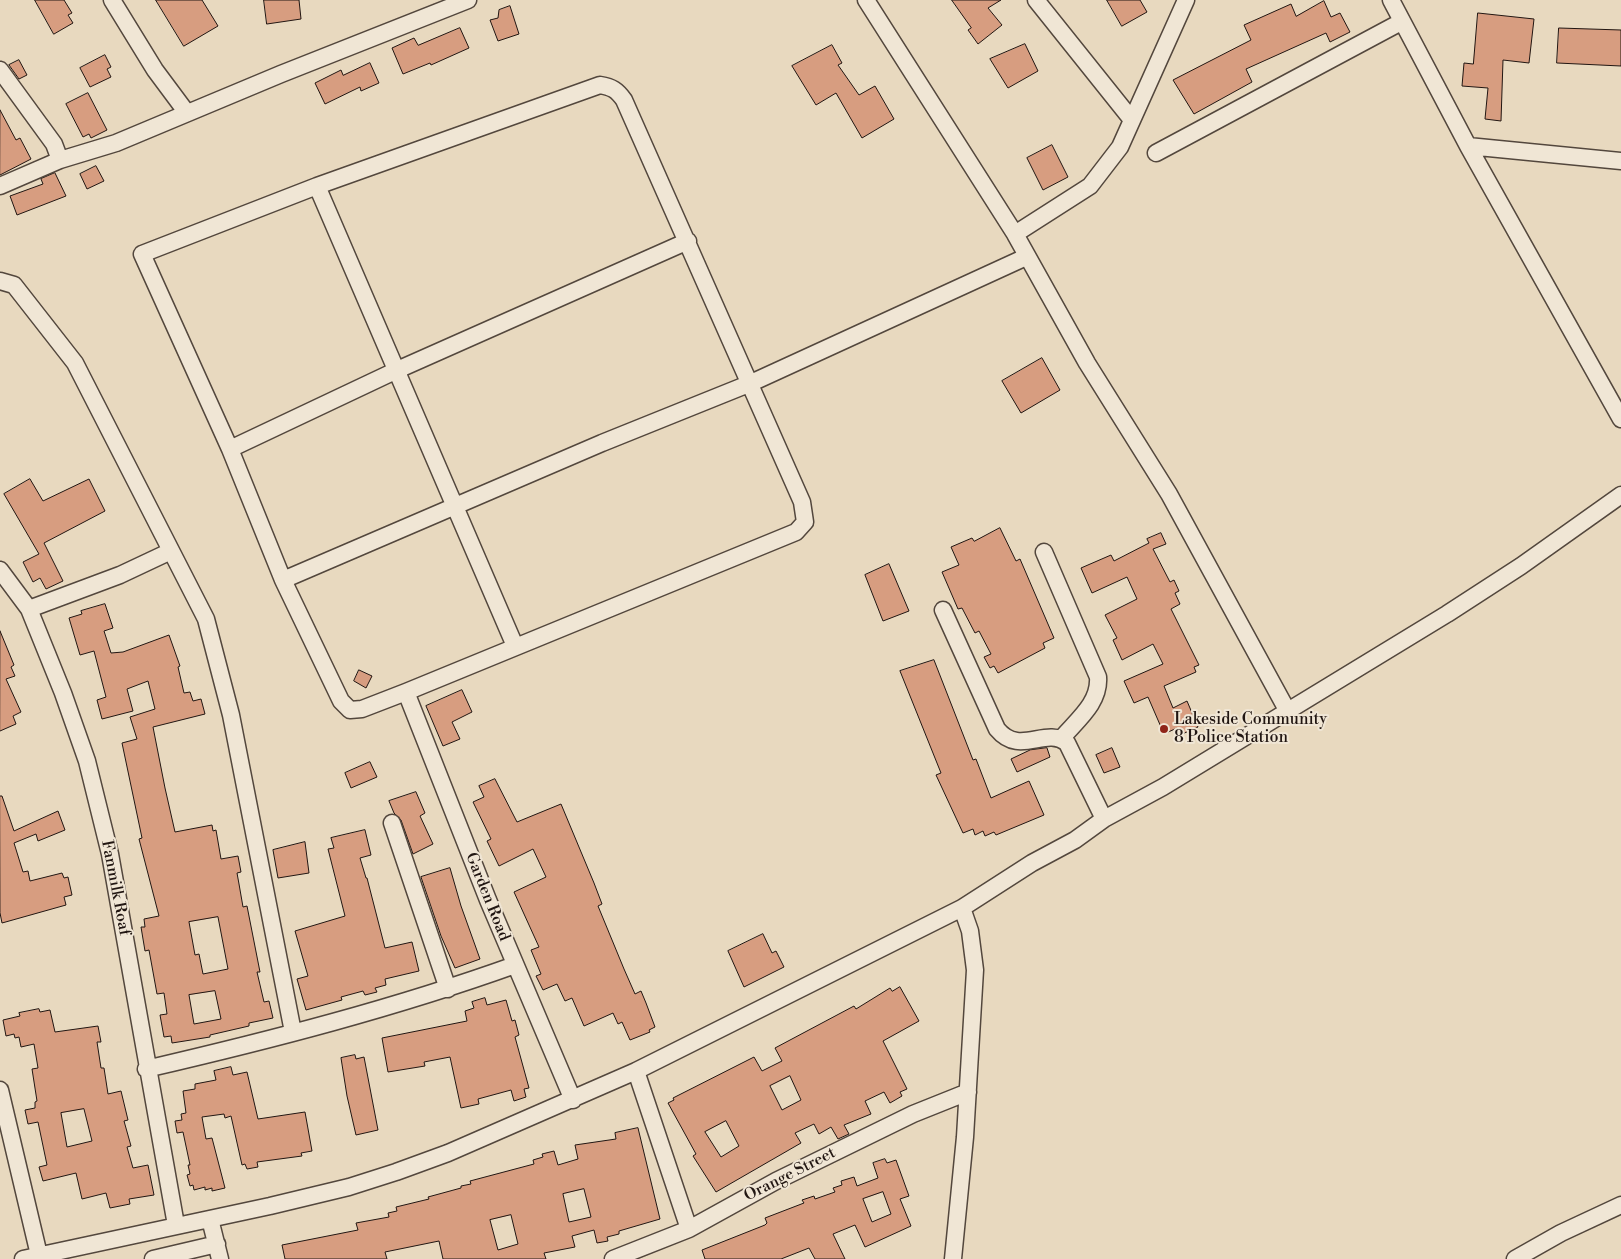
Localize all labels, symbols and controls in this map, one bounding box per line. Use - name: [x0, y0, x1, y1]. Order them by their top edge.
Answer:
- place label: Lakeside Community 8 Police Station: [1174, 710, 1327, 748]
- marker: Lakeside Community 8 Police Station: [1158, 723, 1170, 735]
- street label: Fanmilk Roaf: [96, 839, 134, 937]
- street label: Garden Road: [461, 850, 513, 944]
- street label: Orange Street: [741, 1144, 839, 1206]

